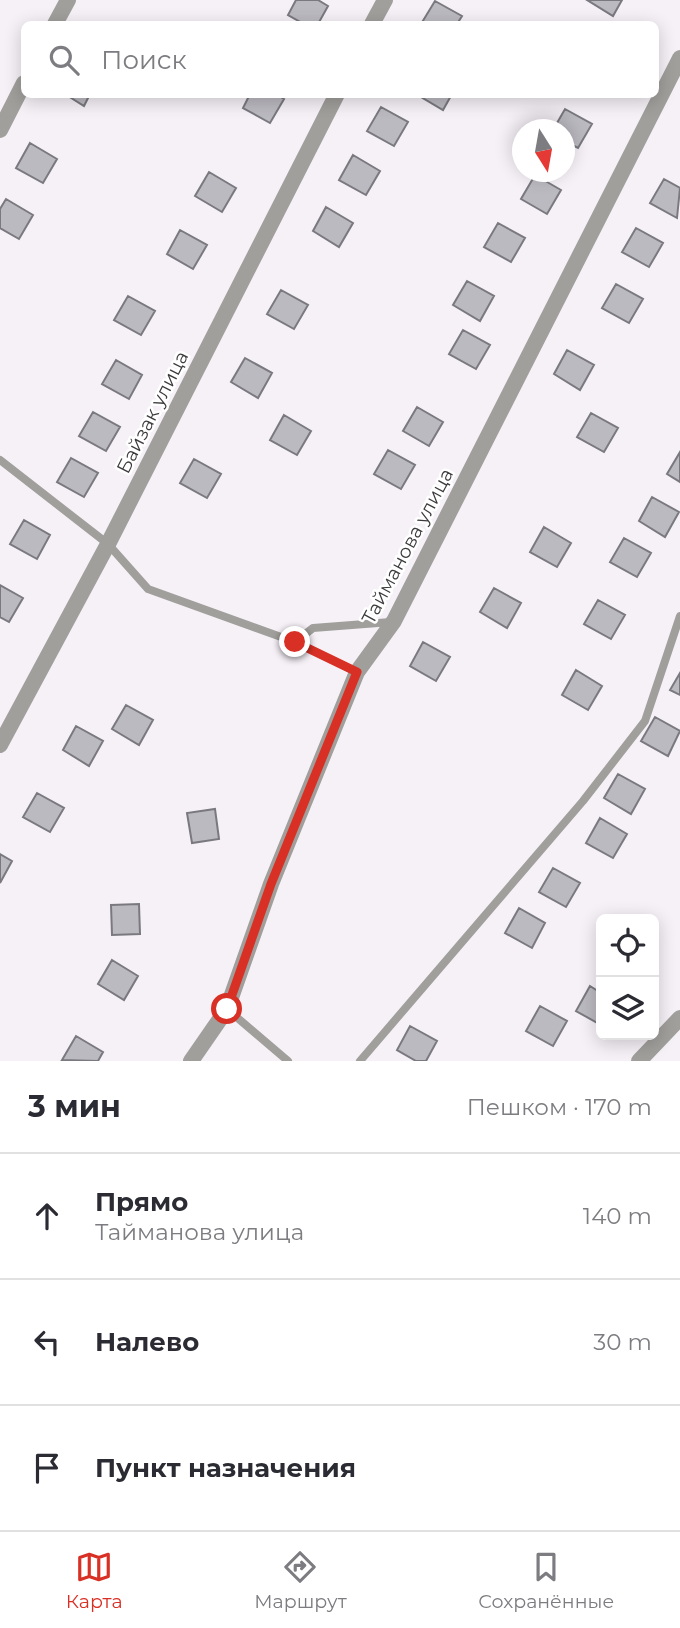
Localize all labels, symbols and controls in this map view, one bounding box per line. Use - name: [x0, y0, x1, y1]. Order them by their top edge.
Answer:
- search box: [21, 21, 659, 98]
- icon: search: [45, 41, 83, 79]
- text: Поиск: [101, 44, 187, 76]
- north arrow: [512, 119, 575, 182]
- street label: Байзак улица: [112, 347, 193, 477]
- street label: Тайманова улица: [357, 465, 458, 628]
- route end: [279, 626, 310, 657]
- map controls: [596, 914, 659, 1040]
- button: locate: [596, 914, 659, 977]
- button: layers: [596, 977, 659, 1040]
- route start: [211, 993, 242, 1024]
- text: 3 мин: [28, 1088, 121, 1125]
- text: Пешком · 170 m: [467, 1093, 652, 1121]
- text: Прямо: [95, 1186, 188, 1218]
- icon: ahead: [28, 1197, 66, 1235]
- text: 140 m: [583, 1202, 652, 1230]
- text: Тайманова улица: [95, 1218, 304, 1246]
- icon: left: [28, 1323, 66, 1361]
- text: Налево: [95, 1326, 199, 1358]
- text: 30 m: [593, 1328, 652, 1356]
- icon: arrive: [28, 1449, 66, 1487]
- text: Пункт назначения: [95, 1452, 356, 1484]
- tab: Карта: [66, 1548, 123, 1613]
- tab: Маршрут: [254, 1548, 347, 1613]
- tab: Сохранённые: [478, 1548, 614, 1613]

